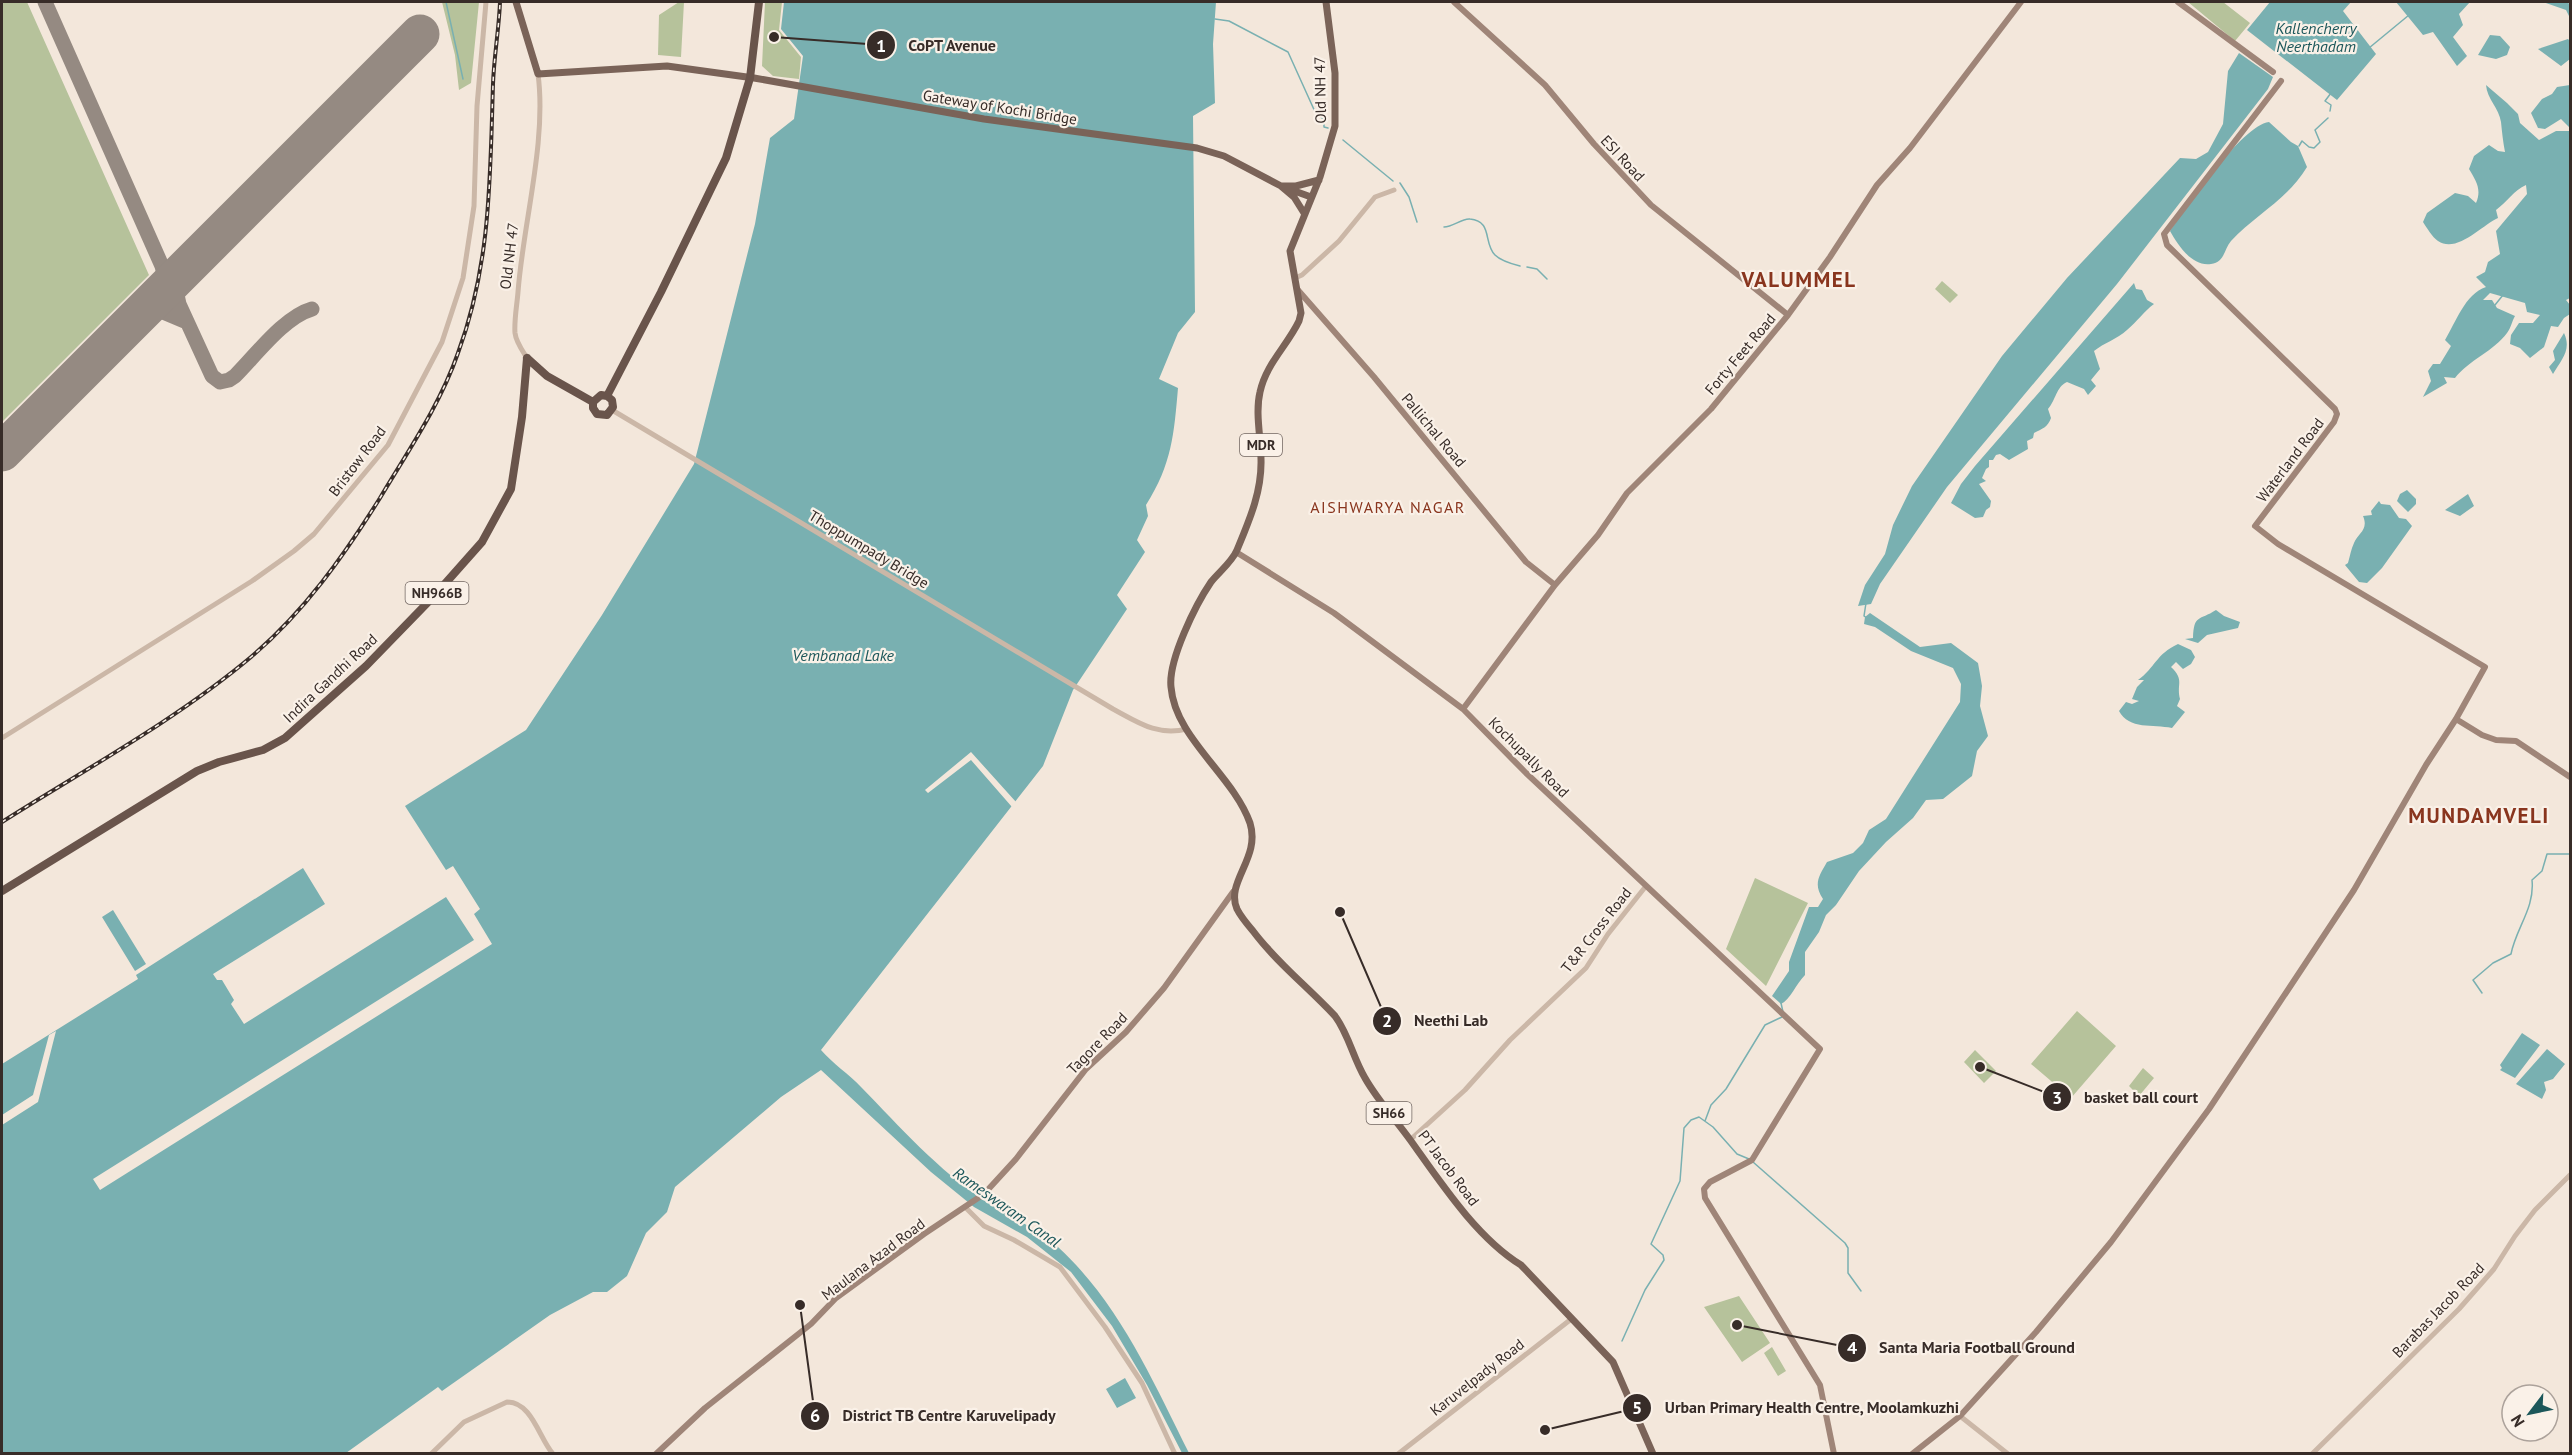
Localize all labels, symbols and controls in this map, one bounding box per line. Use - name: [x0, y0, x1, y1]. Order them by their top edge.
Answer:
- water label: Kallencherry Neerthadam: [2275, 18, 2358, 56]
- callout: CoPT Avenue: [866, 28, 1009, 62]
- text: 1: [876, 34, 886, 57]
- text: CoPT Avenue: [908, 35, 996, 55]
- street label: Old NH 47: [1310, 56, 1330, 124]
- street label: Gateway of Kochi Bridge: [922, 85, 1078, 129]
- street label: ESI Road: [1597, 131, 1649, 185]
- street label: Old NH 47: [495, 221, 523, 291]
- district label: VALUMMEL: [1740, 266, 1857, 293]
- street label: Forty Feet Road: [1700, 309, 1780, 399]
- street label: Pallichal Road: [1398, 389, 1470, 471]
- street label: Waterland Road: [2252, 414, 2328, 506]
- street label: Bristow Road: [324, 422, 390, 500]
- road number: MDR: [1240, 434, 1282, 456]
- district label: AISHWARYA NAGAR: [1310, 497, 1466, 517]
- street label: Thoppumpady Bridge: [805, 506, 933, 592]
- road number: NH966B: [406, 582, 468, 604]
- street label: Indira Gandhi Road: [279, 629, 381, 727]
- water label: Vembanad Lake: [792, 645, 894, 665]
- street label: Kochupally Road: [1485, 713, 1573, 801]
- district label: MUNDAMVELI: [2408, 802, 2550, 829]
- street label: T&R Cross Road: [1557, 883, 1635, 977]
- callout: Neethi Lab: [1372, 1004, 1500, 1038]
- street label: Tagore Road: [1063, 1008, 1131, 1078]
- text: 2: [1382, 1009, 1392, 1032]
- text: Neethi Lab: [1414, 1010, 1488, 1030]
- callout: basket ball court: [2042, 1080, 2210, 1114]
- text: 3: [2052, 1086, 2062, 1109]
- text: basket ball court: [2084, 1087, 2199, 1107]
- road number: SH66: [1366, 1102, 1412, 1124]
- street label: PT Jacob Road: [1414, 1126, 1484, 1210]
- water label: Rameswaram Canal: [949, 1162, 1065, 1252]
- street label: Maulana Azad Road: [817, 1214, 929, 1304]
- street label: Barabas Jacob Road: [2388, 1259, 2488, 1361]
- callout: Santa Maria Football Ground: [1837, 1331, 2088, 1365]
- street label: Karuvelpady Road: [1426, 1334, 1528, 1420]
- text: 4: [1847, 1336, 1857, 1359]
- text: Santa Maria Football Ground: [1879, 1337, 2075, 1357]
- north arrow: [2500, 1383, 2560, 1443]
- callout: Urban Primary Health Centre, Moolamkuzhi: [1622, 1391, 1972, 1425]
- text: 5: [1632, 1396, 1642, 1419]
- text: Urban Primary Health Centre, Moolamkuzhi: [1665, 1397, 1959, 1417]
- callout: District TB Centre Karuvelipady: [800, 1399, 1068, 1433]
- text: 6: [810, 1404, 820, 1427]
- text: District TB Centre Karuvelipady: [842, 1405, 1056, 1425]
- text: N: [2506, 1411, 2529, 1431]

